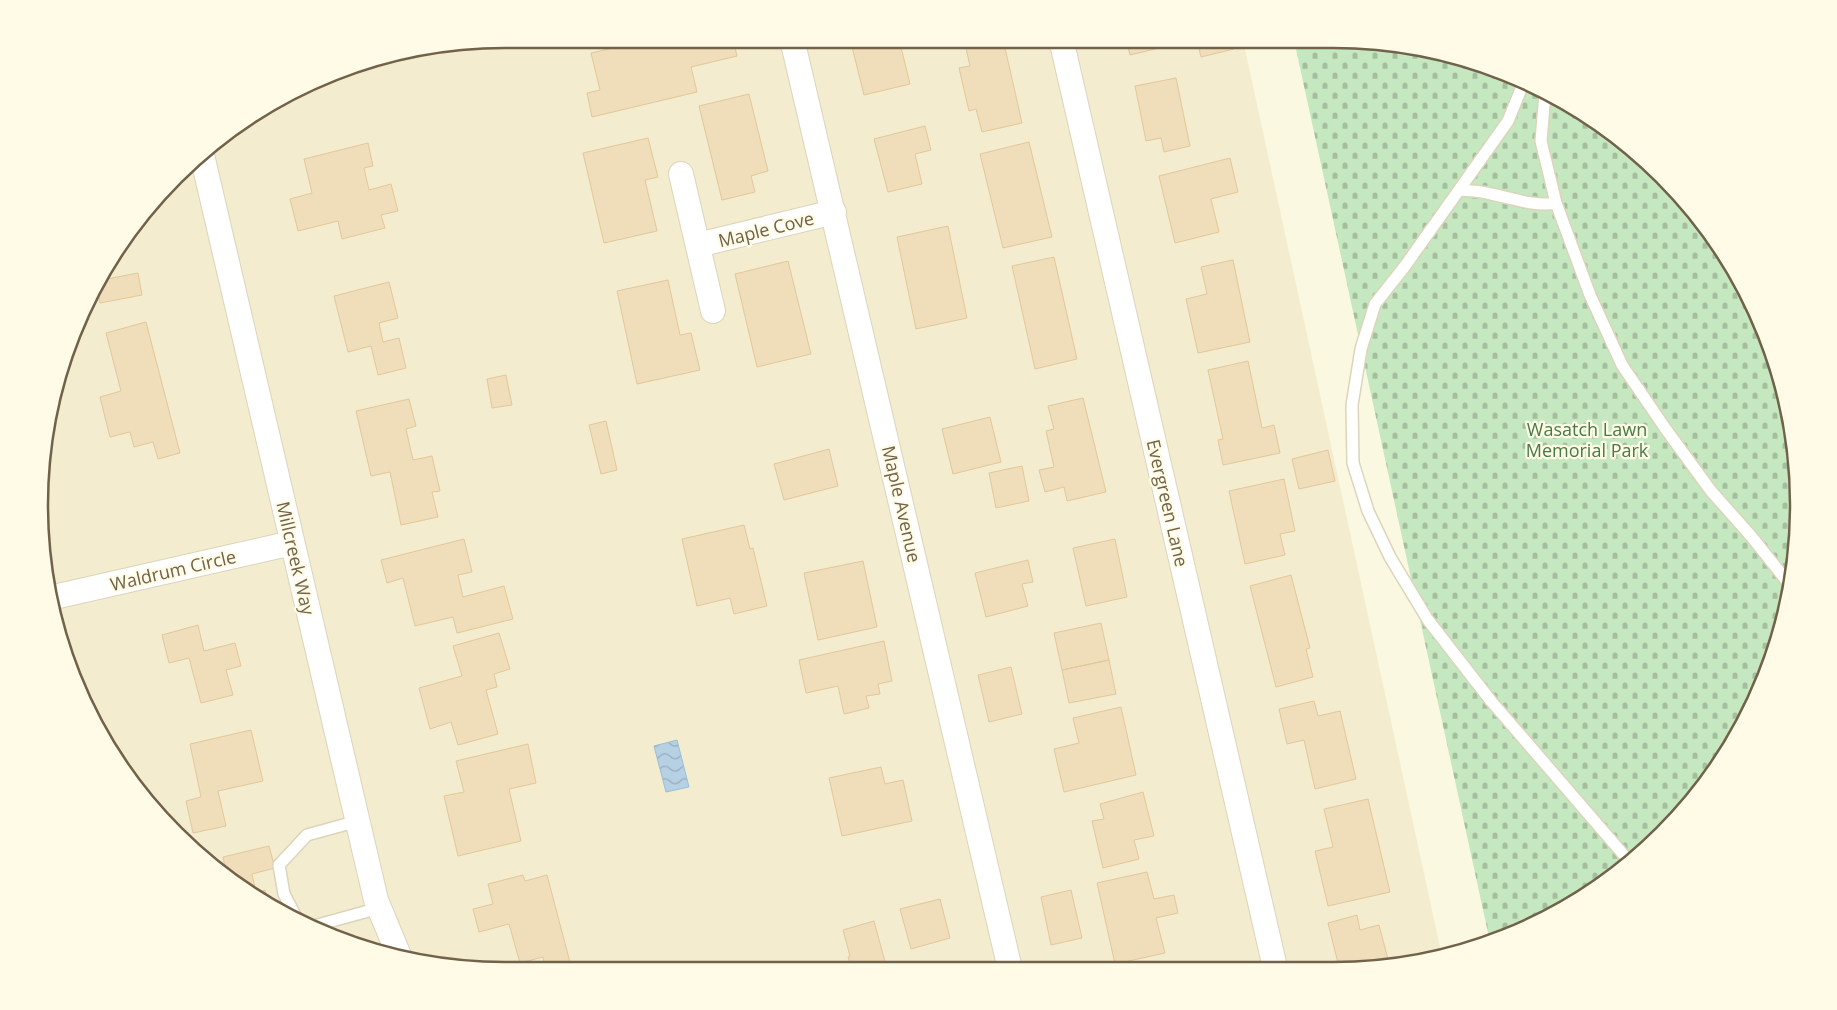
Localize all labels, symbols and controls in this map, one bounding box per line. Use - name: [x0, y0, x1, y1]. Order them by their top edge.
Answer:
- street label: Maple Cove: [716, 206, 816, 252]
- park label: Wasatch Lawn Memorial Park: [1526, 417, 1649, 462]
- street label: Evergreen Lane: [1142, 437, 1194, 569]
- street label: Maple Avenue: [877, 443, 927, 565]
- street label: Millcreek Way: [271, 499, 321, 618]
- street label: Waldrum Circle: [108, 544, 238, 596]

